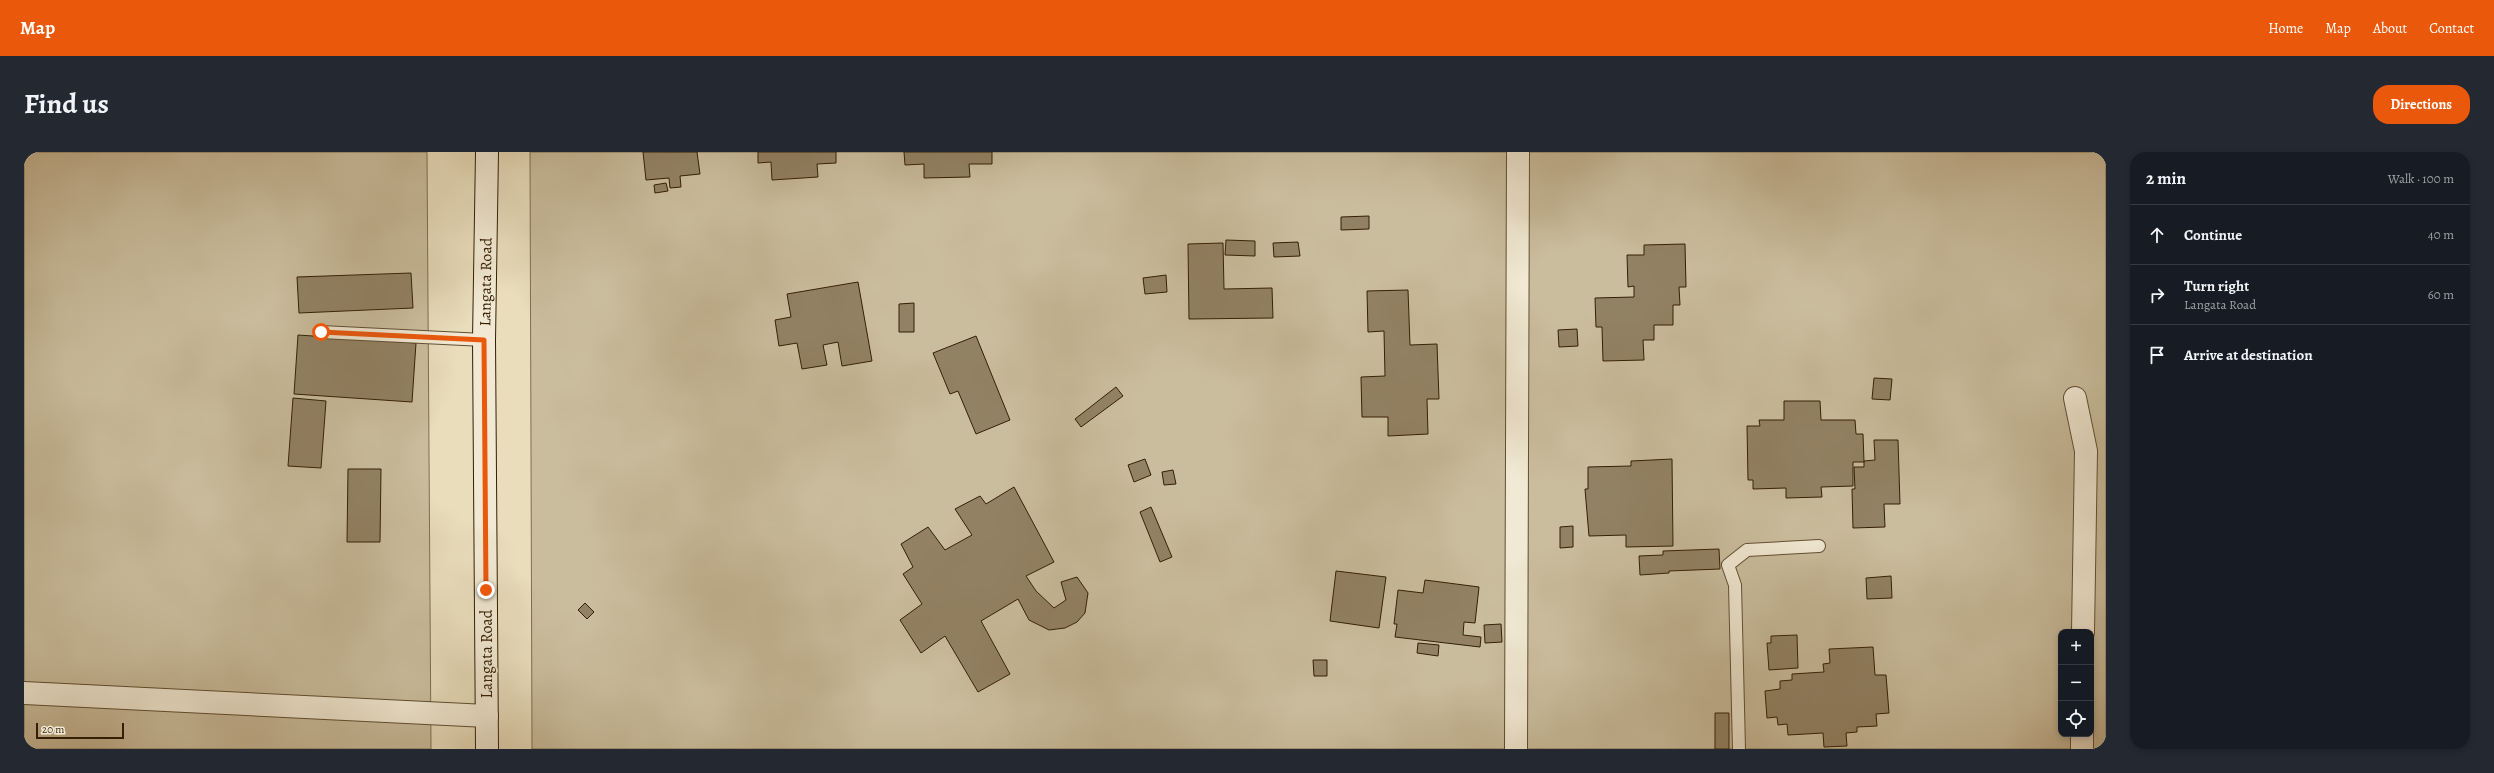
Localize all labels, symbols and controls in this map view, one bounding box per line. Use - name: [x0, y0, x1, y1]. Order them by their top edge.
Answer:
- text: Map: [20, 15, 55, 41]
- text: Home: [2268, 19, 2303, 38]
- text: Map: [2325, 19, 2351, 38]
- text: About: [2373, 19, 2407, 38]
- text: Contact: [2429, 19, 2474, 38]
- text: Find us: [24, 85, 109, 123]
- button: Directions: [2373, 85, 2470, 124]
- text: 2 min: [2146, 167, 2186, 190]
- text: Walk · 100 m: [2388, 170, 2454, 187]
- icon: ahead: [2146, 224, 2168, 246]
- text: Continue: [2184, 225, 2242, 245]
- text: 40 m: [2428, 226, 2454, 243]
- street label: Langata Road: [474, 237, 498, 327]
- text: Turn right: [2184, 276, 2249, 296]
- icon: right: [2146, 284, 2168, 306]
- text: 60 m: [2428, 286, 2454, 303]
- text: Langata Road: [2184, 296, 2256, 313]
- route start: [312, 323, 330, 341]
- icon: arrive: [2146, 344, 2168, 366]
- text: Arrive at destination: [2184, 345, 2313, 365]
- route end: [477, 581, 495, 599]
- street label: Langata Road: [476, 609, 498, 698]
- map controls: [2058, 629, 2094, 737]
- button: +: [2058, 629, 2094, 665]
- button: −: [2058, 665, 2094, 701]
- button: locate: [2058, 701, 2094, 737]
- scale bar: [36, 721, 124, 740]
- text: 20 m: [42, 722, 64, 737]

